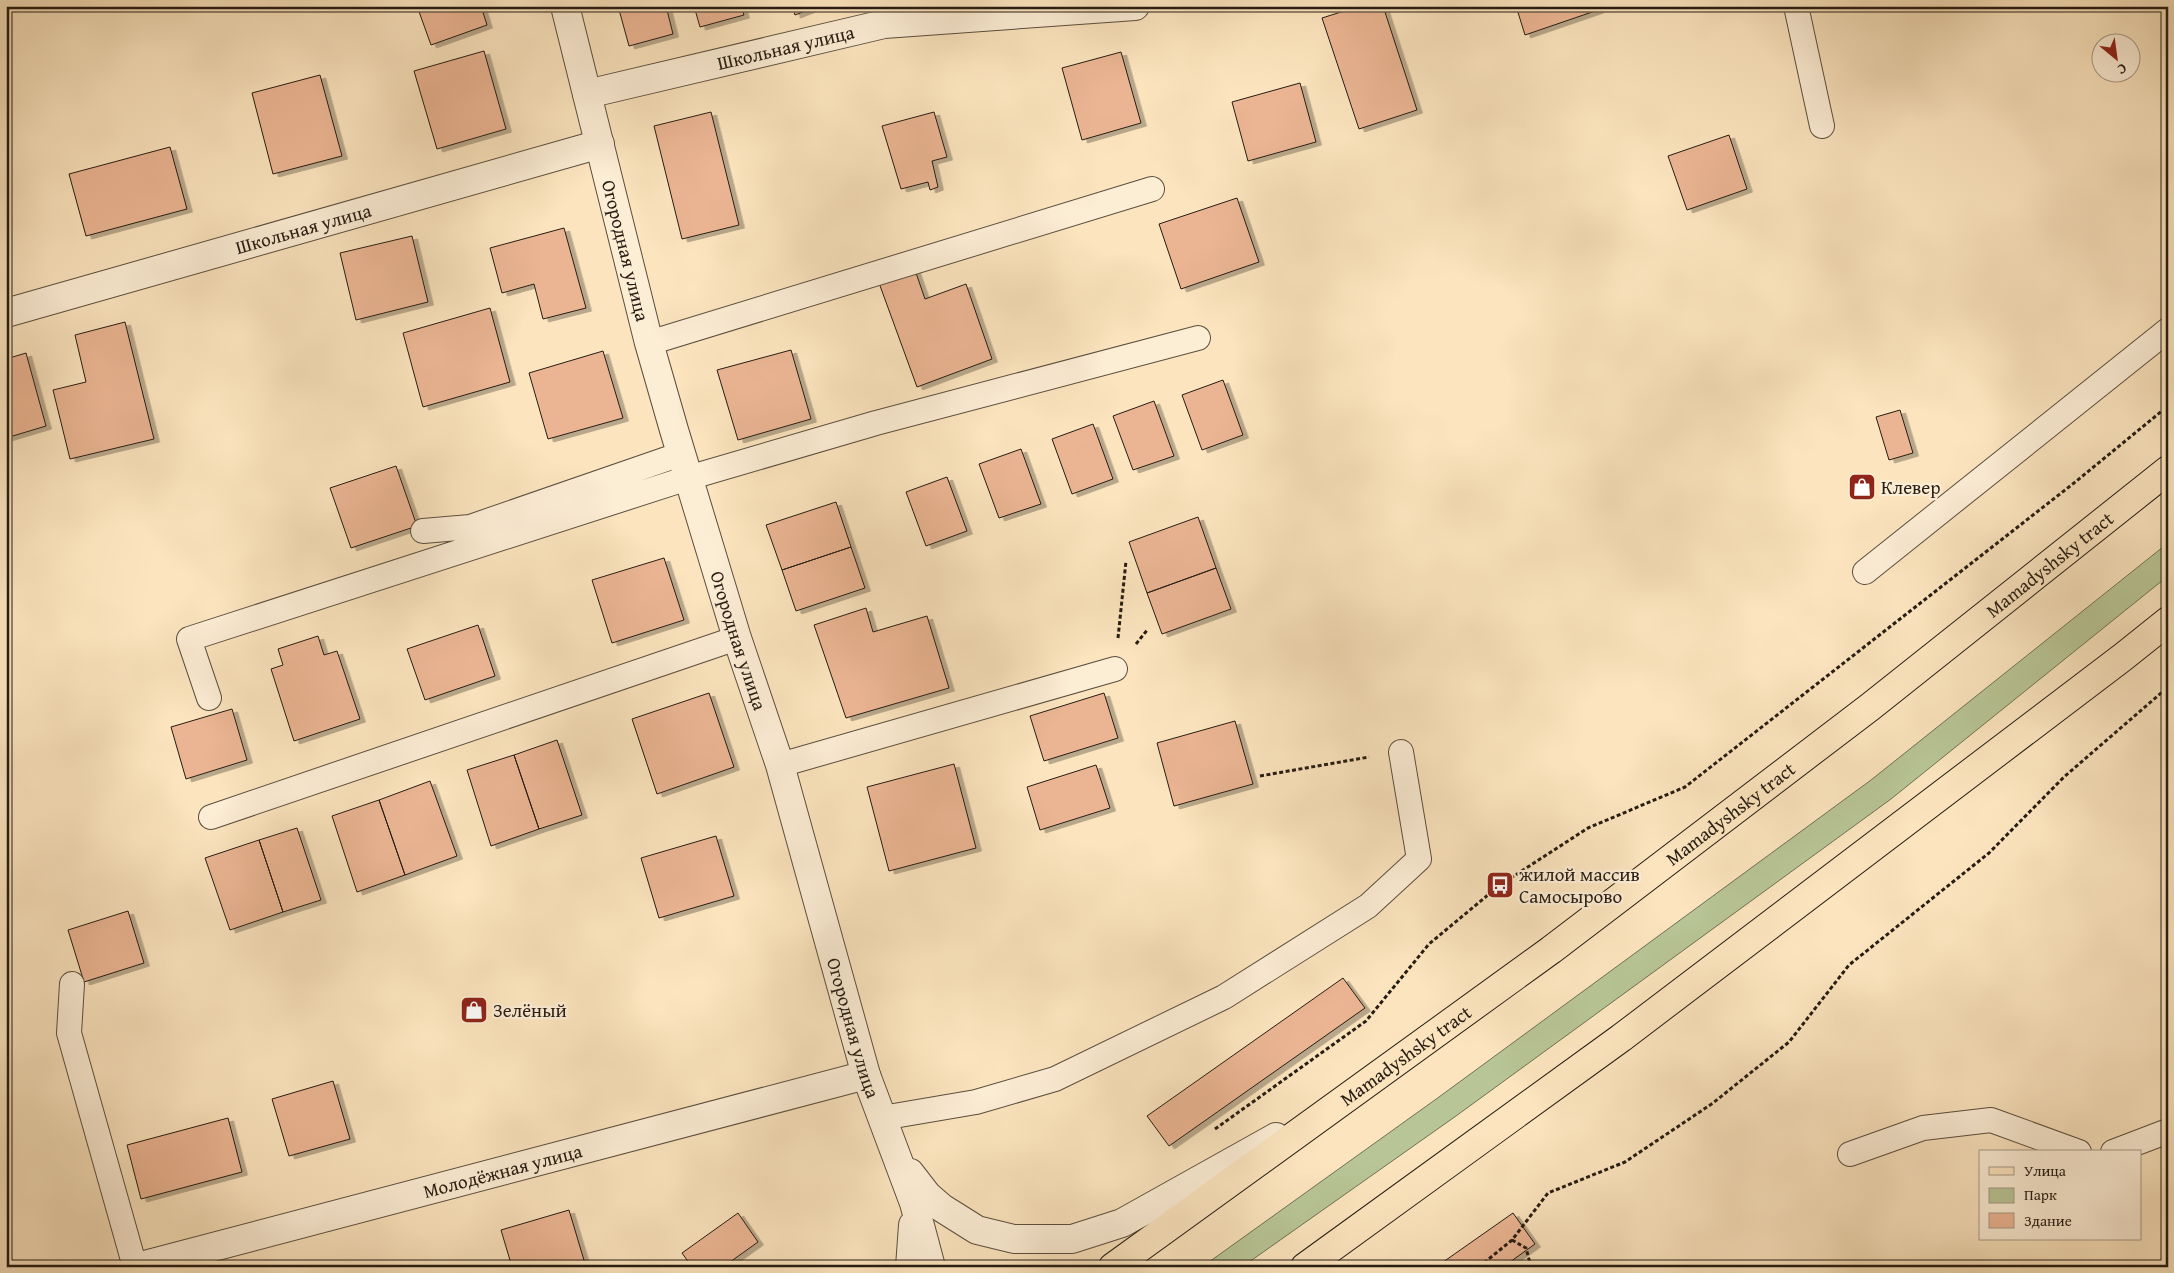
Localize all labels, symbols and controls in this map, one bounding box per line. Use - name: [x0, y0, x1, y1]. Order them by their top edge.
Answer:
- street label: Школьная улица: [714, 17, 857, 77]
- north arrow: [2092, 32, 2142, 82]
- text: С: [2114, 59, 2131, 80]
- street label: Огородная улица: [595, 177, 657, 324]
- street label: Школьная улица: [232, 196, 374, 261]
- shop icon: Клевер: [1847, 472, 1877, 502]
- place label: Клевер: [1881, 473, 1940, 501]
- street label: Mamadyshsky tract: [1980, 504, 2120, 624]
- street label: Огородная улица: [703, 567, 774, 714]
- street label: Mamadyshsky tract: [1660, 755, 1801, 872]
- place label: жилой массив Самосырово: [1519, 860, 1640, 910]
- bus stop icon: жилой массив Самосырово: [1485, 870, 1515, 900]
- street label: Огородная улица: [820, 954, 887, 1102]
- shop icon: Зелёный: [459, 995, 489, 1025]
- place label: Зелёный: [493, 996, 567, 1024]
- street label: Mamadyshsky tract: [1334, 998, 1477, 1113]
- street label: Молодёжная улица: [420, 1136, 585, 1205]
- legend: [1979, 1150, 2142, 1240]
- text: Улица: [2024, 1160, 2067, 1181]
- text: Парк: [2024, 1184, 2057, 1205]
- text: Здание: [2024, 1210, 2072, 1231]

